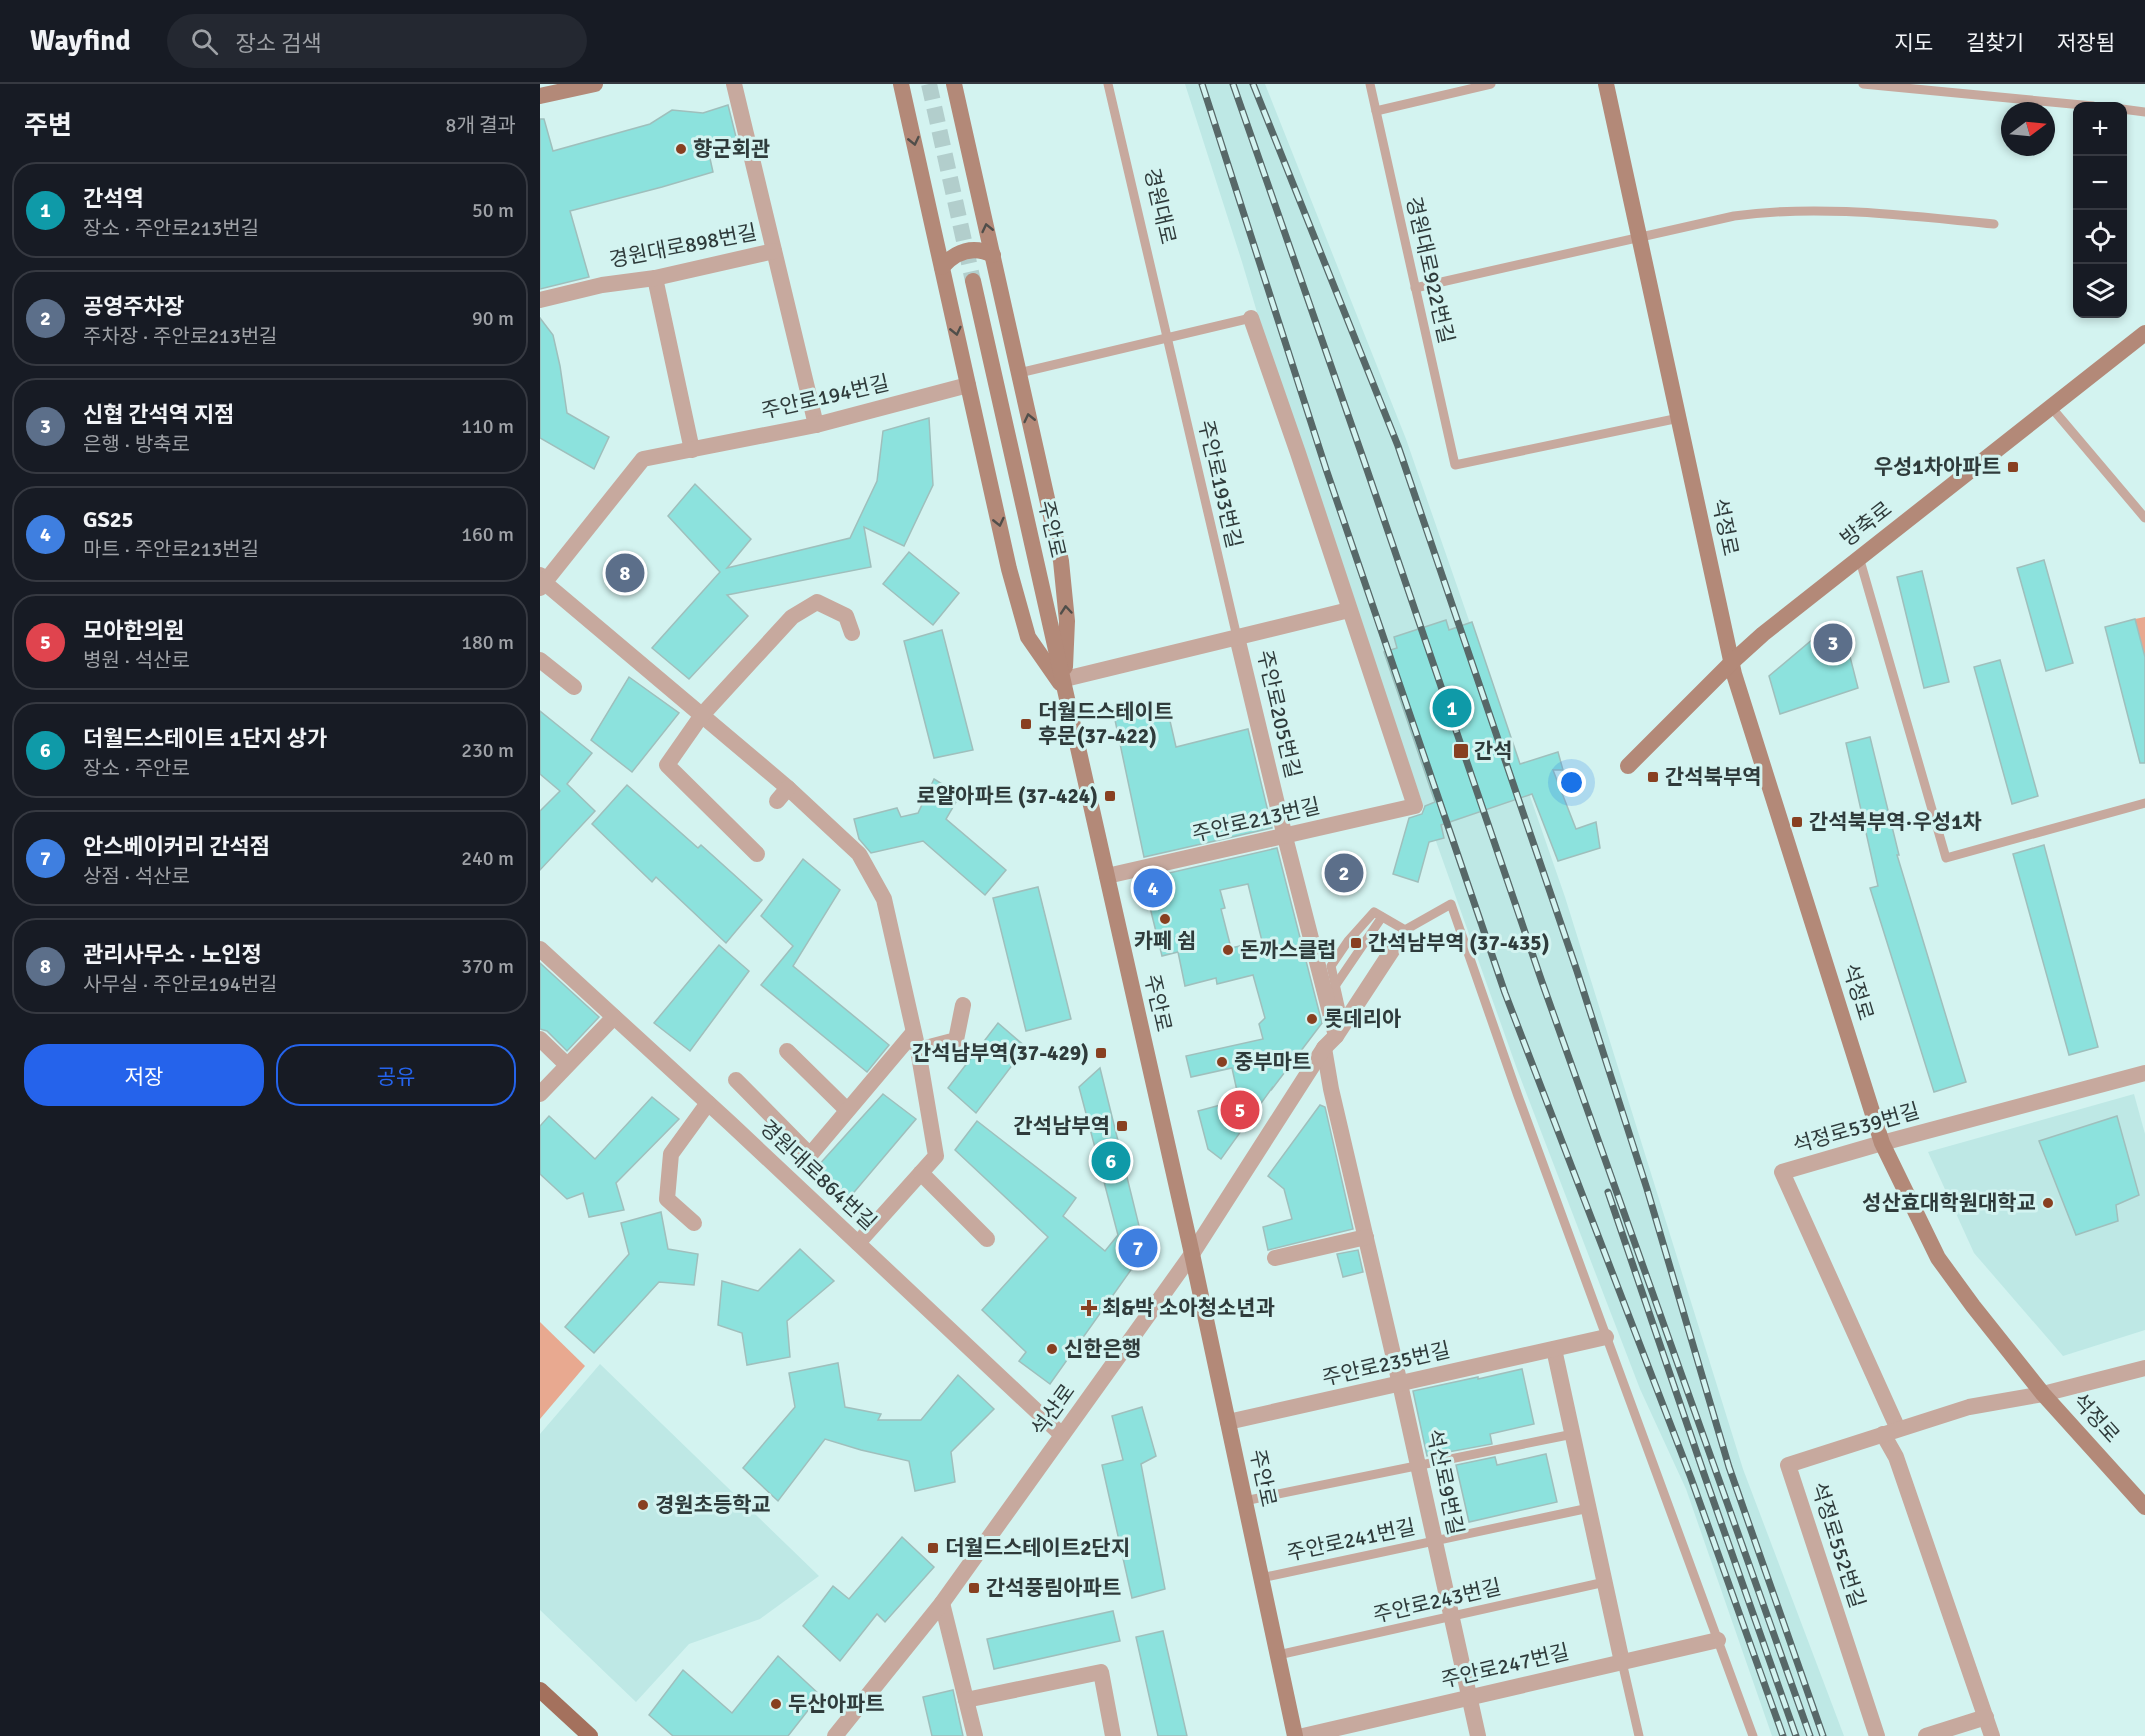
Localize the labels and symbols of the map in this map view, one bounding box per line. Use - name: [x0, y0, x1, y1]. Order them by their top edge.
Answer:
- north arrow: [2001, 102, 2055, 156]
- place label: 향군회관: [693, 136, 770, 162]
- one-way arrow: [907, 136, 920, 146]
- marker: 향군회관: [674, 142, 688, 156]
- street label: 경원대로: [1139, 165, 1181, 247]
- street label: 경원대로922번길: [1400, 194, 1460, 346]
- street label: 경원대로898번길: [607, 219, 759, 273]
- one-way arrow: [981, 223, 994, 233]
- one-way arrow: [949, 326, 962, 336]
- street label: 주안로194번길: [758, 370, 892, 424]
- one-way arrow: [1024, 414, 1037, 424]
- street label: 주안로193번길: [1193, 417, 1247, 551]
- place label: 우성1차아파트: [1874, 454, 2001, 480]
- marker: 우성1차아파트: [2006, 460, 2020, 474]
- street label: 석정로: [1706, 496, 1744, 558]
- street label: 방축로: [1835, 496, 1897, 552]
- street label: 주안로: [1033, 498, 1071, 560]
- one-way arrow: [991, 517, 1004, 527]
- pin: 8: [606, 550, 644, 596]
- one-way arrow: [1060, 605, 1073, 614]
- pin: 3: [1814, 620, 1852, 666]
- street label: 주안로205번길: [1252, 647, 1306, 781]
- pin: 1: [1432, 686, 1472, 730]
- place label: 더월드스테이트 후문(37-422): [1038, 699, 1173, 749]
- marker: 더월드스테이트 후문(37-422): [1019, 717, 1033, 731]
- place label: 간석: [1474, 738, 1513, 764]
- marker: 간석: [1452, 742, 1470, 760]
- place label: 간석북부역: [1665, 764, 1762, 790]
- your location: [1557, 768, 1586, 797]
- marker: 간석북부역: [1646, 770, 1660, 784]
- place label: 로얄아파트 (37-424): [916, 783, 1098, 809]
- marker: 로얄아파트 (37-424): [1103, 789, 1117, 803]
- street label: 주안로213번길: [1189, 793, 1323, 847]
- place label: 간석북부역·우성1차: [1809, 809, 1982, 835]
- marker: 간석북부역·우성1차: [1790, 815, 1804, 829]
- pin: 2: [1324, 850, 1364, 896]
- pin: 4: [1134, 866, 1172, 910]
- marker: 카페 쉼: [1158, 912, 1172, 926]
- place label: 카페 쉼: [1134, 928, 1196, 954]
- place label: 간석남부역 (37-435): [1368, 930, 1550, 956]
- marker: 간석남부역 (37-435): [1349, 936, 1363, 950]
- place label: 돈까스클럽: [1240, 937, 1337, 963]
- marker: 돈까스클럽: [1221, 943, 1235, 957]
- street label: 석정로: [1837, 960, 1879, 1024]
- street label: 주안로: [1139, 972, 1177, 1034]
- place label: 롯데리아: [1324, 1006, 1401, 1032]
- marker: 롯데리아: [1305, 1012, 1319, 1026]
- place label: 간석남부역(37-429): [912, 1040, 1089, 1066]
- marker: 간석남부역(37-429): [1094, 1046, 1108, 1060]
- place label: 중부마트: [1234, 1049, 1311, 1075]
- marker: 중부마트: [1215, 1055, 1229, 1069]
- pin: 5: [1220, 1088, 1260, 1132]
- street label: 석정로539번길: [1790, 1098, 1922, 1158]
- place label: 간석남부역: [1013, 1113, 1110, 1139]
- street label: 경원대로864번길: [754, 1114, 882, 1236]
- marker: 간석남부역: [1115, 1119, 1129, 1133]
- pin: 6: [1092, 1138, 1130, 1184]
- place label: 성산효대학원대학교: [1862, 1190, 2036, 1216]
- marker: 성산효대학원대학교: [2041, 1196, 2055, 1210]
- pin: 7: [1118, 1226, 1158, 1270]
- place label: 최&박 소아청소년과: [1102, 1295, 1275, 1321]
- marker: 최&박 소아청소년과: [1080, 1299, 1098, 1317]
- place label: 신한은행: [1064, 1336, 1141, 1362]
- street label: 주안로235번길: [1319, 1337, 1453, 1391]
- marker: 신한은행: [1045, 1342, 1059, 1356]
- street label: 석산로: [1025, 1379, 1081, 1441]
- street label: 석정로: [2067, 1388, 2125, 1448]
- street label: 석산로9번길: [1421, 1427, 1469, 1537]
- street label: 주안로: [1244, 1447, 1282, 1509]
- street label: 석정로552번길: [1805, 1479, 1871, 1611]
- place label: 경원초등학교: [655, 1492, 771, 1518]
- marker: 경원초등학교: [636, 1498, 650, 1512]
- street label: 주안로241번길: [1284, 1514, 1418, 1566]
- place label: 더월드스테이트2단지: [945, 1535, 1130, 1561]
- marker: 더월드스테이트2단지: [926, 1541, 940, 1555]
- street label: 주안로243번길: [1370, 1574, 1504, 1628]
- place label: 간석풍림아파트: [986, 1575, 1121, 1601]
- marker: 간석풍림아파트: [967, 1581, 981, 1595]
- street label: 주안로247번길: [1438, 1639, 1572, 1693]
- place label: 두산아파트: [788, 1691, 885, 1717]
- marker: 두산아파트: [769, 1697, 783, 1711]

